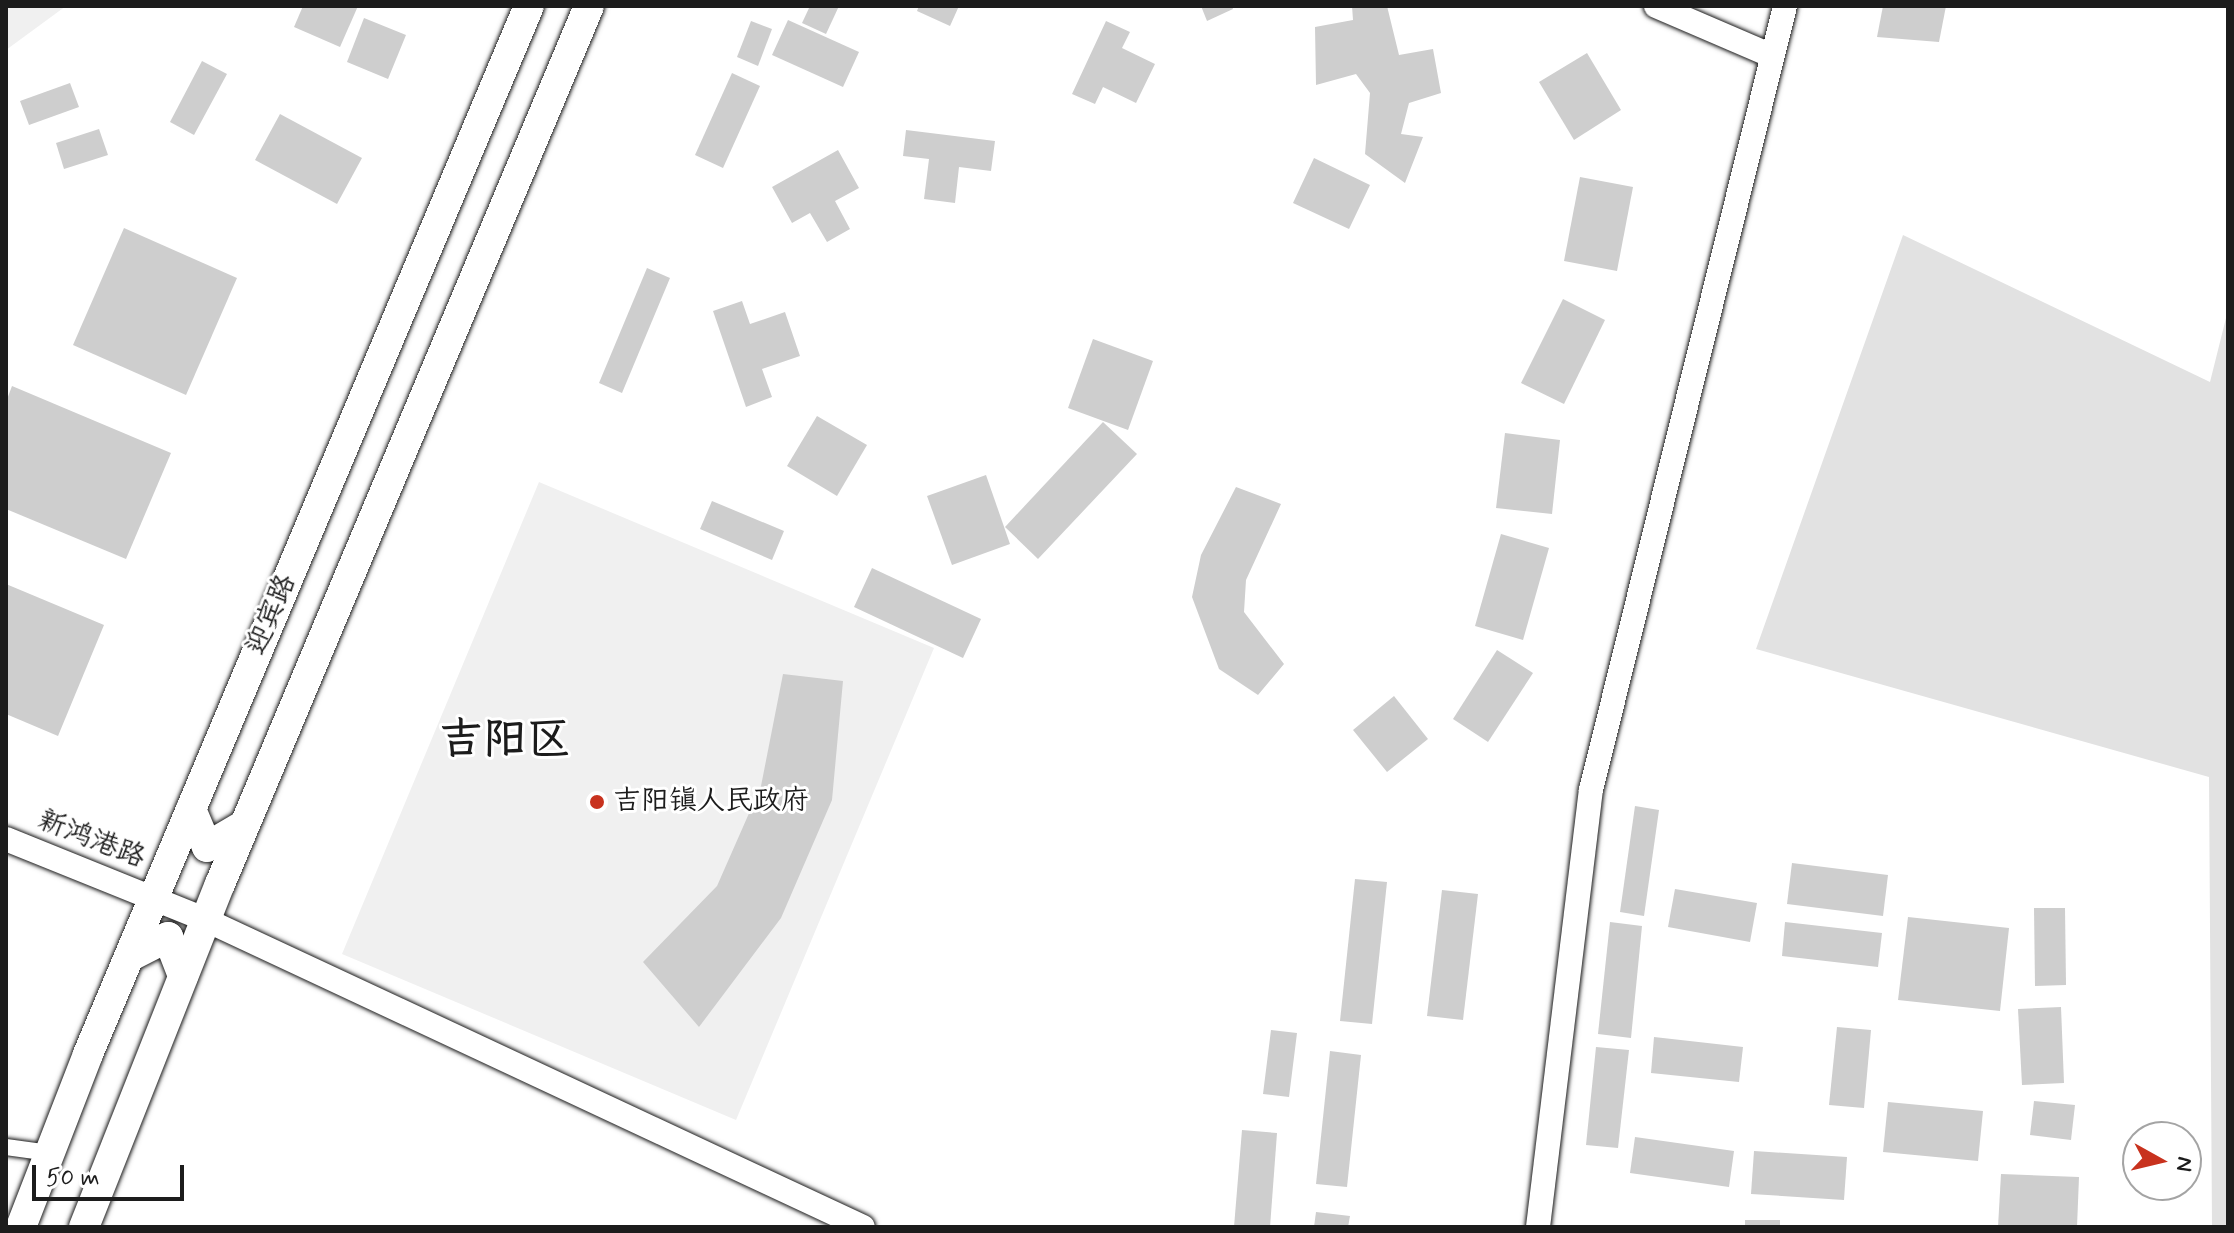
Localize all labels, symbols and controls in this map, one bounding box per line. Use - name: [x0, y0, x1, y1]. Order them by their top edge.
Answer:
- street label: 迎宾路: [240, 570, 304, 660]
- district label: 吉阳区: [439, 715, 571, 767]
- place label: 吉阳镇人民政府: [613, 785, 809, 819]
- marker: 吉阳镇人民政府: [588, 793, 606, 811]
- street label: 新鸿港路: [33, 804, 149, 876]
- north arrow: [2122, 1121, 2202, 1201]
- scale bar: [36, 1149, 188, 1199]
- text: N: [2169, 1155, 2199, 1173]
- text: 50 m: [46, 1163, 100, 1194]

